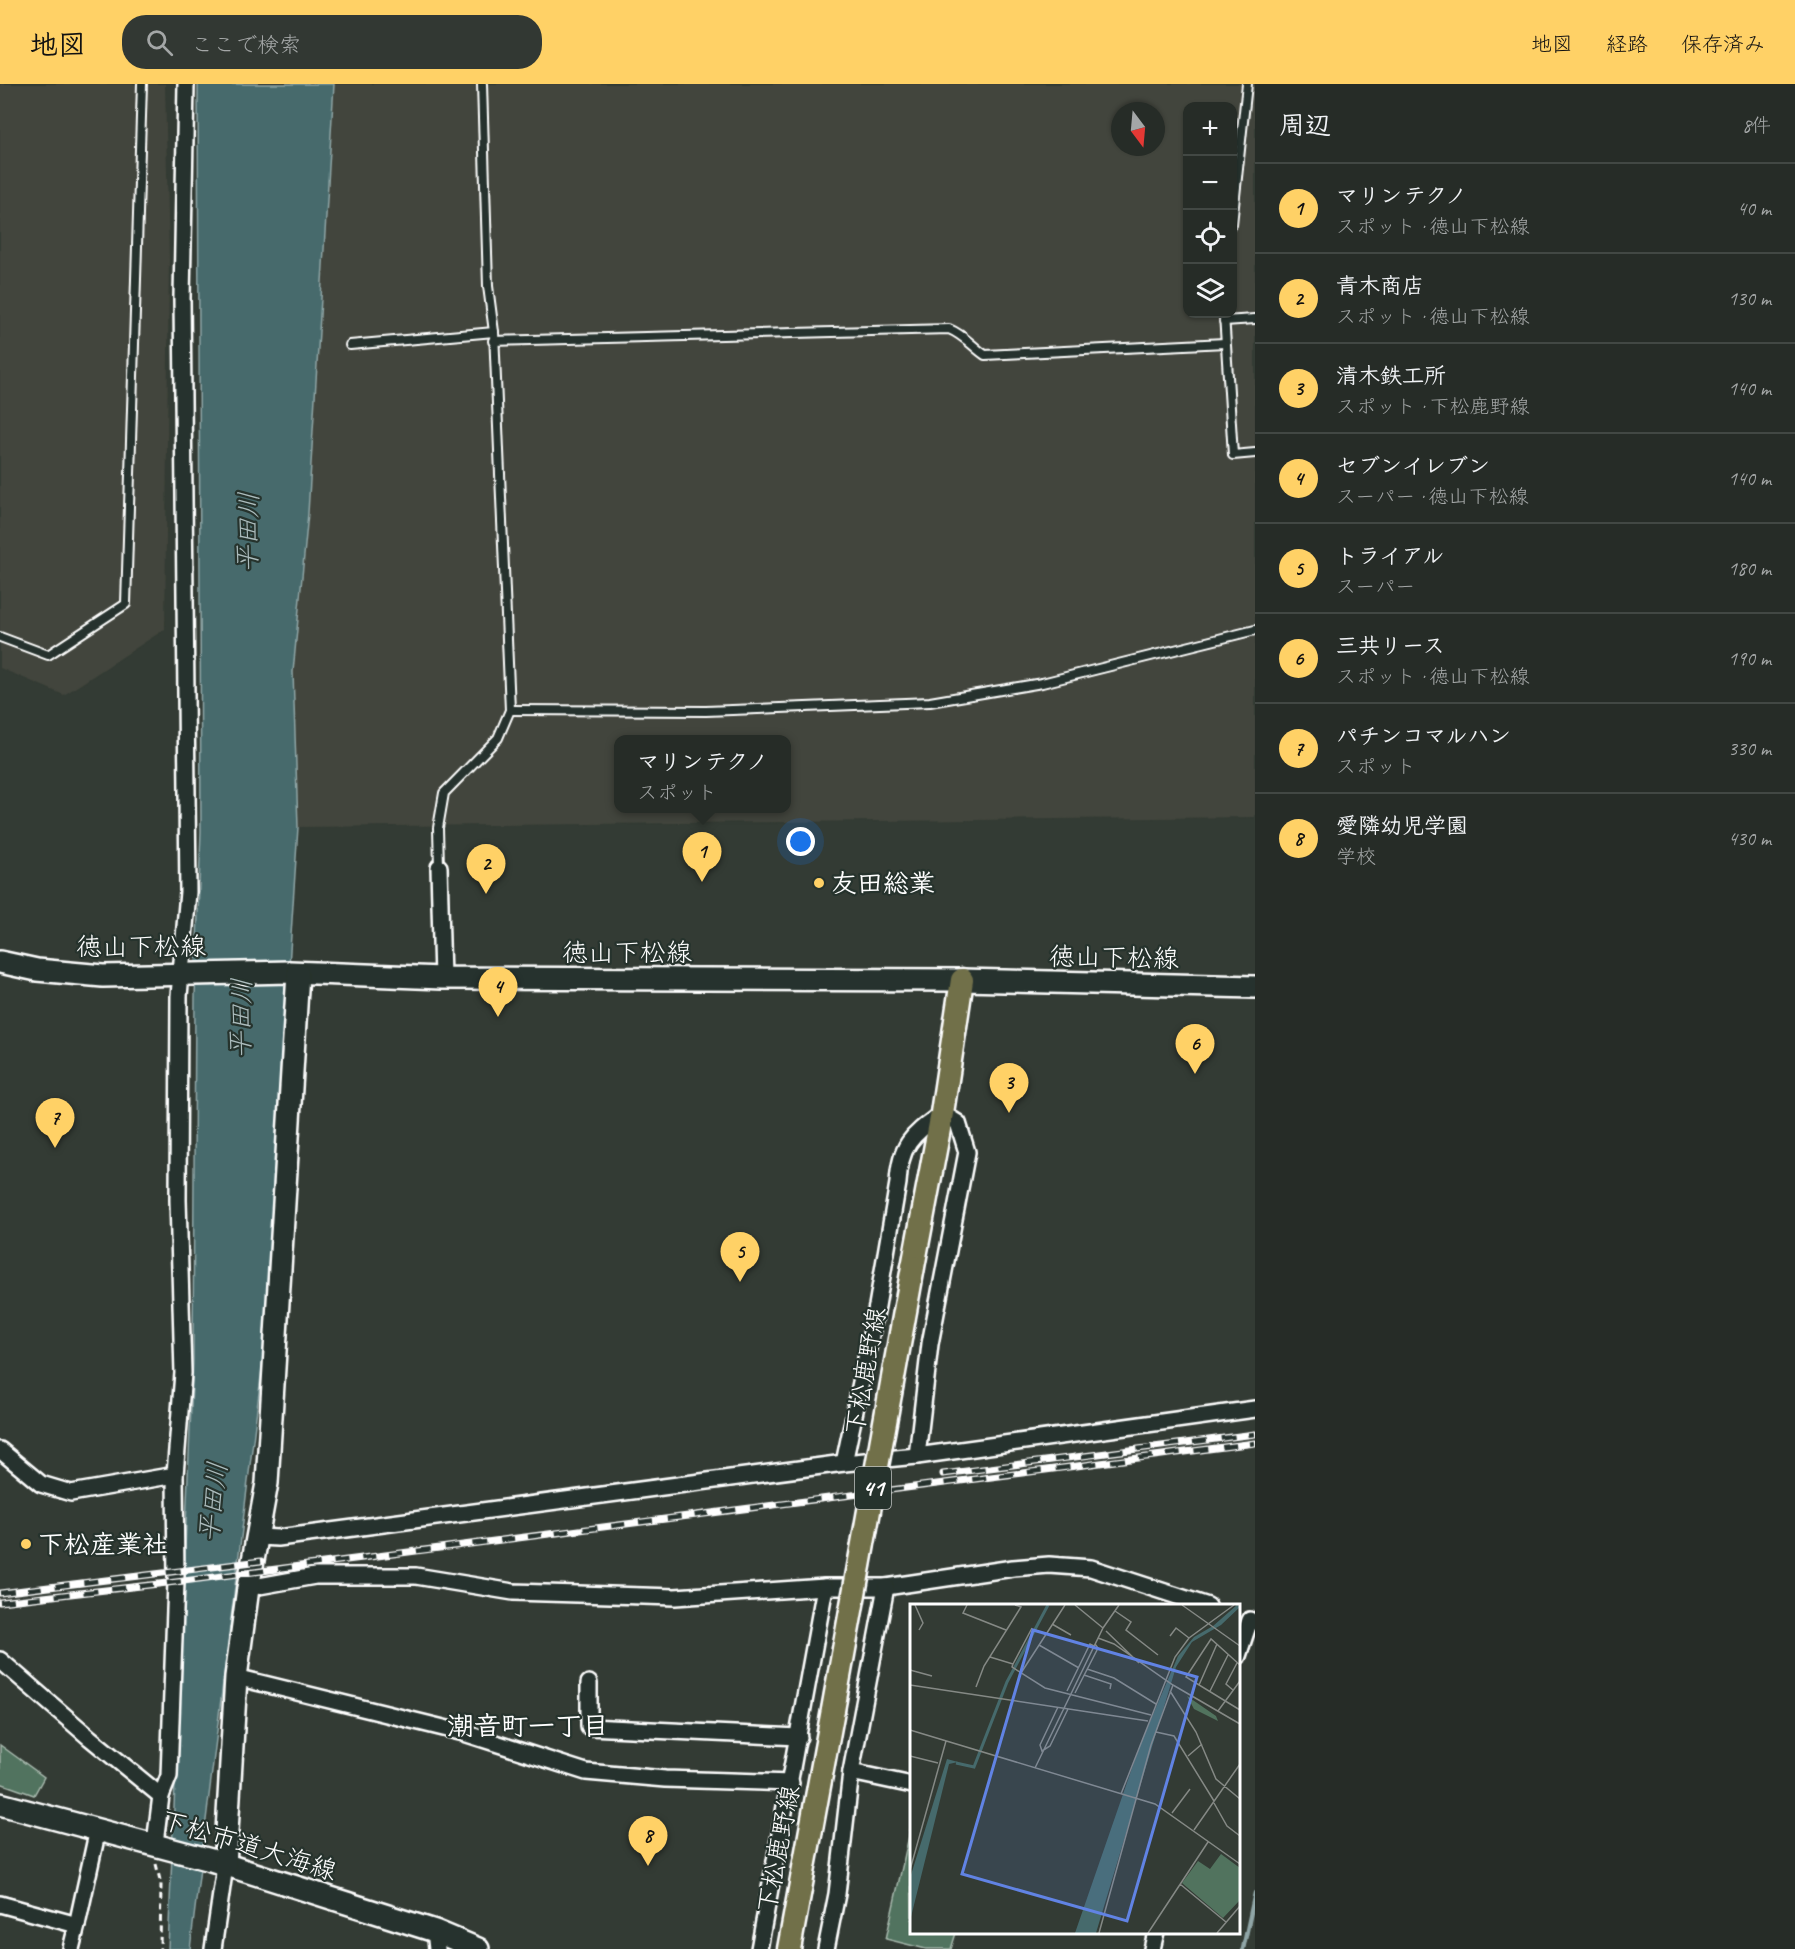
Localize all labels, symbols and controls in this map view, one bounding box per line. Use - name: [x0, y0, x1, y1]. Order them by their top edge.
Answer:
- search box: [122, 15, 542, 69]
- icon: search: [143, 26, 176, 59]
- text: 地図: [30, 27, 86, 62]
- text: ここで検索: [191, 31, 301, 59]
- text: 地図: [1531, 31, 1573, 57]
- text: 経路: [1606, 31, 1648, 57]
- text: 保存済み: [1681, 31, 1765, 57]
- north arrow: [1111, 102, 1165, 156]
- map controls: [1183, 102, 1237, 318]
- button: +: [1183, 102, 1237, 156]
- text: 周辺: [1279, 109, 1331, 142]
- text: 8件: [1742, 113, 1771, 138]
- button: −: [1183, 156, 1237, 210]
- text: マリンテクノ: [1336, 182, 1467, 210]
- text: 1: [1294, 196, 1303, 221]
- text: 40 m: [1737, 196, 1771, 221]
- button: locate: [1183, 210, 1237, 264]
- text: スポット · 徳山下松線: [1336, 214, 1529, 239]
- button: layers: [1183, 264, 1237, 318]
- text: 青木商店: [1336, 272, 1424, 300]
- text: 2: [1294, 286, 1303, 311]
- text: 130 m: [1728, 286, 1771, 311]
- text: スポット · 徳山下松線: [1336, 304, 1529, 329]
- text: 清木鉄工所: [1336, 362, 1446, 390]
- text: 3: [1294, 376, 1303, 401]
- text: 140 m: [1728, 376, 1771, 401]
- text: スポット · 下松鹿野線: [1336, 394, 1529, 419]
- text: セブンイレブン: [1336, 452, 1490, 480]
- text: 4: [1294, 466, 1303, 491]
- text: 140 m: [1728, 466, 1771, 491]
- text: スーパー · 徳山下松線: [1336, 484, 1529, 509]
- water label: 平田川: [230, 491, 266, 573]
- text: トライアル: [1336, 542, 1444, 570]
- text: 5: [1294, 556, 1303, 581]
- text: 180 m: [1728, 556, 1771, 581]
- text: スーパー: [1336, 574, 1415, 599]
- text: 三共リース: [1336, 632, 1445, 660]
- text: 6: [1294, 646, 1303, 671]
- text: 190 m: [1728, 646, 1771, 671]
- text: スポット · 徳山下松線: [1336, 664, 1529, 689]
- text: パチンコマルハン: [1336, 722, 1511, 750]
- popup: [614, 735, 791, 813]
- text: 7: [1294, 736, 1303, 761]
- text: 330 m: [1728, 736, 1771, 761]
- text: マリンテクノ: [637, 748, 768, 776]
- text: スポット: [1336, 754, 1416, 779]
- text: スポット: [637, 780, 717, 805]
- text: 愛隣幼児学園: [1336, 812, 1468, 840]
- text: 8: [1294, 826, 1303, 851]
- text: 430 m: [1728, 826, 1771, 851]
- your location: [786, 827, 815, 856]
- pin: 1: [682, 832, 722, 882]
- pin: 2: [466, 844, 506, 894]
- text: 学校: [1336, 844, 1376, 869]
- place label: 友田総業: [831, 867, 935, 900]
- marker: 友田総業: [812, 876, 826, 890]
- street label: 徳山下松線: [76, 930, 206, 963]
- street label: 徳山下松線: [562, 936, 692, 969]
- street label: 徳山下松線: [1049, 940, 1179, 975]
- pin: 4: [478, 968, 518, 1017]
- water label: 平田川: [223, 977, 259, 1059]
- pin: 6: [1176, 1024, 1214, 1074]
- pin: 3: [990, 1064, 1028, 1113]
- pin: 7: [36, 1098, 74, 1148]
- pin: 5: [720, 1232, 760, 1282]
- street label: 下松鹿野線: [838, 1304, 893, 1438]
- water label: 平田川: [191, 1460, 235, 1544]
- road number: 41: [855, 1467, 891, 1509]
- place label: 下松産業社: [38, 1528, 168, 1561]
- marker: 下松産業社: [19, 1537, 33, 1551]
- inset map: [910, 1604, 1240, 1934]
- district label: 潮音町一丁目: [447, 1709, 609, 1743]
- street label: 下松鹿野線: [750, 1782, 807, 1916]
- street label: 下松市道大海線: [157, 1803, 341, 1888]
- pin: 8: [628, 1816, 668, 1866]

